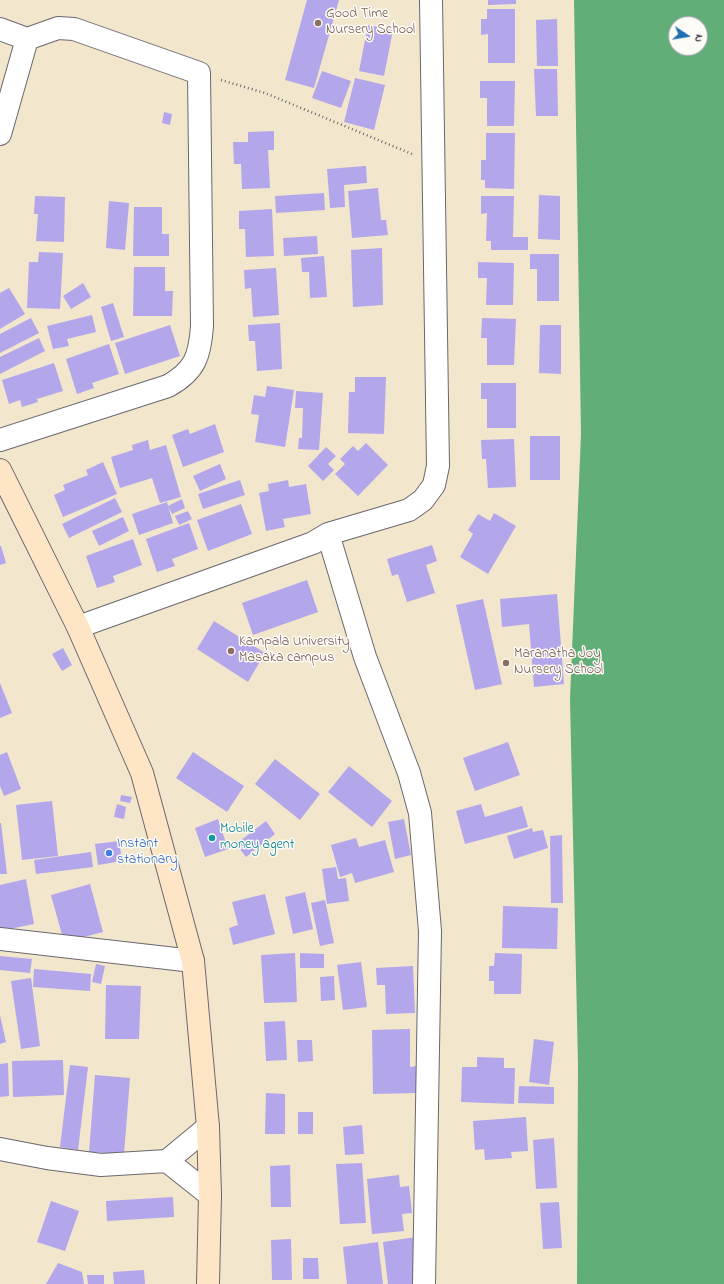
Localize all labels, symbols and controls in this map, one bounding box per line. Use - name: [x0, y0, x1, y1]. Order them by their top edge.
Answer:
- place label: Good Time Nursery School: [326, 7, 415, 40]
- north arrow: [668, 16, 708, 56]
- marker: Good Time Nursery School: [313, 18, 323, 28]
- text: N: [690, 33, 707, 44]
- place label: Kampala University Masaka campus: [239, 635, 350, 668]
- marker: Kampala University Masaka campus: [226, 646, 236, 656]
- place label: Maranatha Joy Nursery School: [514, 647, 603, 680]
- marker: Maranatha Joy Nursery School: [501, 658, 511, 668]
- place label: Mobile money agent: [220, 822, 294, 854]
- marker: Mobile money agent: [207, 833, 217, 843]
- place label: Instant stationary: [117, 837, 177, 870]
- marker: Instant stationary: [104, 848, 114, 858]

